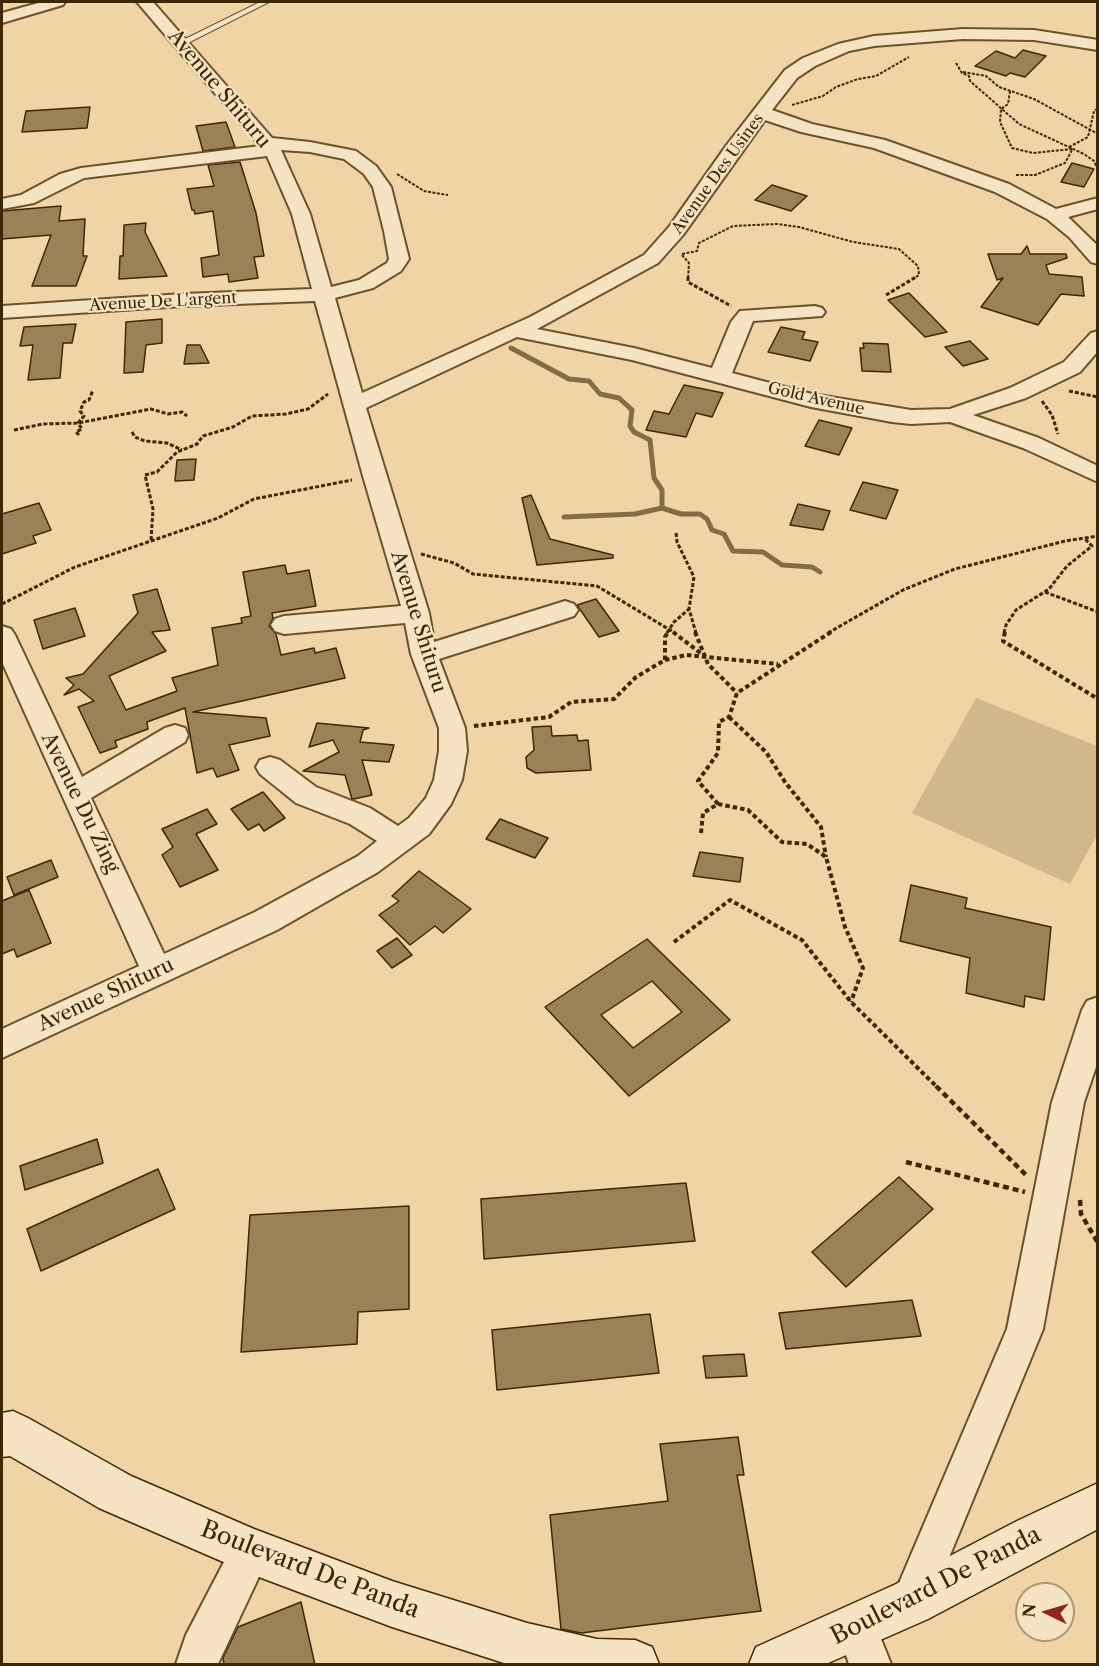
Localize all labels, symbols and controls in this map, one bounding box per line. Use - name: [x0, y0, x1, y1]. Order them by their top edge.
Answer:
- street label: Avenue Shituru: [163, 25, 275, 153]
- street label: Avenue Des Usines: [668, 110, 768, 238]
- street label: Avenue De L'argent: [89, 289, 237, 315]
- street label: Gold Avenue: [766, 379, 866, 419]
- street label: Avenue Shituru: [385, 548, 451, 696]
- street label: Avenue Du Zing: [36, 729, 124, 877]
- street label: Avenue Shituru: [34, 953, 178, 1037]
- street label: Boulevard De Panda: [197, 1515, 423, 1625]
- street label: Boulevard De Panda: [826, 1521, 1046, 1651]
- north arrow: [1015, 1582, 1075, 1642]
- text: N: [1018, 1603, 1040, 1618]

